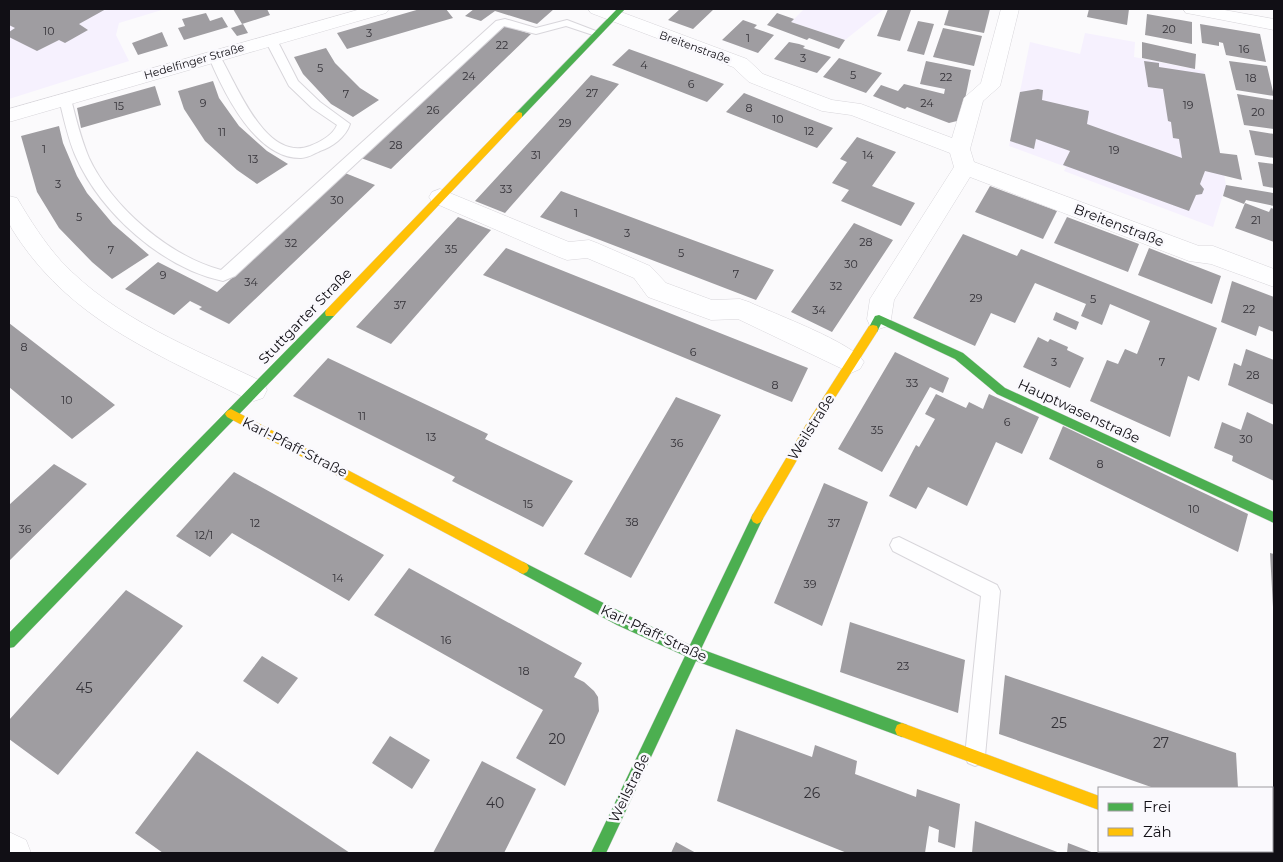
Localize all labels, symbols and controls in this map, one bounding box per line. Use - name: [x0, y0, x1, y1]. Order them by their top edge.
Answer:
- house number: 20: [1162, 22, 1176, 36]
- house number: 10: [43, 24, 55, 38]
- house number: 3: [366, 26, 372, 40]
- street label: Breitenstraße: [658, 28, 733, 66]
- house number: 1: [746, 31, 750, 45]
- house number: 22: [496, 38, 508, 52]
- street label: Hedelfinger Straße: [142, 40, 246, 82]
- house number: 16: [1239, 42, 1250, 56]
- house number: 3: [800, 51, 806, 65]
- house number: 4: [640, 58, 648, 72]
- house number: 5: [317, 61, 323, 75]
- house number: 5: [850, 68, 856, 82]
- house number: 24: [462, 69, 476, 83]
- house number: 22: [940, 70, 952, 84]
- house number: 18: [1246, 71, 1257, 85]
- house number: 6: [688, 77, 695, 91]
- house number: 27: [586, 86, 598, 100]
- house number: 7: [343, 87, 349, 101]
- house number: 9: [200, 96, 207, 110]
- house number: 24: [920, 96, 934, 110]
- house number: 19: [1183, 98, 1194, 112]
- house number: 15: [114, 99, 124, 113]
- house number: 8: [745, 101, 753, 115]
- house number: 26: [427, 103, 440, 117]
- house number: 20: [1251, 105, 1265, 119]
- house number: 10: [772, 112, 784, 126]
- house number: 29: [559, 116, 572, 130]
- house number: 12: [804, 124, 814, 138]
- house number: 11: [218, 125, 226, 139]
- house number: 28: [389, 138, 403, 152]
- house number: 1: [42, 142, 46, 156]
- house number: 19: [1109, 143, 1120, 157]
- house number: 31: [531, 148, 541, 162]
- house number: 14: [862, 148, 874, 162]
- house number: 13: [248, 152, 258, 166]
- house number: 3: [55, 177, 61, 191]
- house number: 33: [500, 182, 512, 196]
- house number: 30: [330, 193, 344, 207]
- street label: Breitenstraße: [1071, 200, 1167, 250]
- house number: 1: [574, 206, 578, 220]
- house number: 5: [76, 210, 82, 224]
- house number: 21: [1251, 213, 1261, 227]
- house number: 3: [624, 226, 630, 240]
- house number: 28: [859, 235, 873, 249]
- house number: 32: [285, 236, 297, 250]
- house number: 35: [445, 242, 457, 256]
- house number: 7: [108, 243, 114, 257]
- house number: 5: [678, 246, 684, 260]
- house number: 30: [844, 257, 858, 271]
- street label: Stuttgarter Straße: [254, 264, 356, 368]
- house number: 7: [733, 267, 739, 281]
- house number: 9: [160, 268, 167, 282]
- house number: 34: [244, 275, 258, 289]
- house number: 32: [830, 279, 842, 293]
- house number: 29: [970, 291, 983, 305]
- house number: 5: [1090, 292, 1096, 306]
- house number: 37: [394, 298, 406, 312]
- house number: 22: [1243, 302, 1255, 316]
- house number: 34: [812, 303, 826, 317]
- house number: 8: [20, 340, 28, 354]
- house number: 6: [690, 345, 697, 359]
- house number: 3: [1051, 355, 1057, 369]
- house number: 7: [1159, 355, 1165, 369]
- house number: 28: [1246, 368, 1260, 382]
- street label: Hauptwasenstraße: [1015, 375, 1143, 447]
- house number: 33: [906, 376, 918, 390]
- house number: 8: [771, 378, 779, 392]
- street label: Weilstraße: [784, 391, 838, 463]
- house number: 10: [61, 393, 73, 407]
- house number: 11: [358, 409, 366, 423]
- street label: Karl-Pfaff-Straße: [239, 413, 351, 481]
- house number: 6: [1004, 415, 1011, 429]
- house number: 35: [871, 423, 883, 437]
- house number: 13: [426, 430, 436, 444]
- house number: 30: [1239, 432, 1253, 446]
- house number: 36: [671, 436, 684, 450]
- house number: 8: [1096, 457, 1104, 471]
- house number: 15: [523, 497, 533, 511]
- house number: 10: [1188, 502, 1200, 516]
- house number: 38: [625, 515, 639, 529]
- house number: 12: [250, 516, 260, 530]
- house number: 37: [828, 516, 840, 530]
- house number: 36: [19, 522, 32, 536]
- house number: 12/1: [195, 528, 213, 542]
- house number: 14: [332, 571, 344, 585]
- house number: 39: [804, 577, 817, 591]
- street label: Karl-Pfaff-Straße: [598, 600, 710, 666]
- house number: 16: [441, 633, 452, 647]
- house number: 23: [897, 659, 909, 673]
- house number: 18: [519, 664, 530, 678]
- house number: 45: [75, 679, 93, 697]
- house number: 25: [1051, 714, 1067, 732]
- house number: 20: [548, 730, 566, 748]
- house number: 27: [1153, 734, 1169, 752]
- street label: Weilstraße: [605, 751, 653, 825]
- house number: 26: [804, 784, 821, 802]
- legend: [1098, 787, 1273, 852]
- house number: 40: [486, 794, 504, 812]
- text: Frei: [1143, 797, 1171, 816]
- text: Zäh: [1143, 822, 1172, 841]

